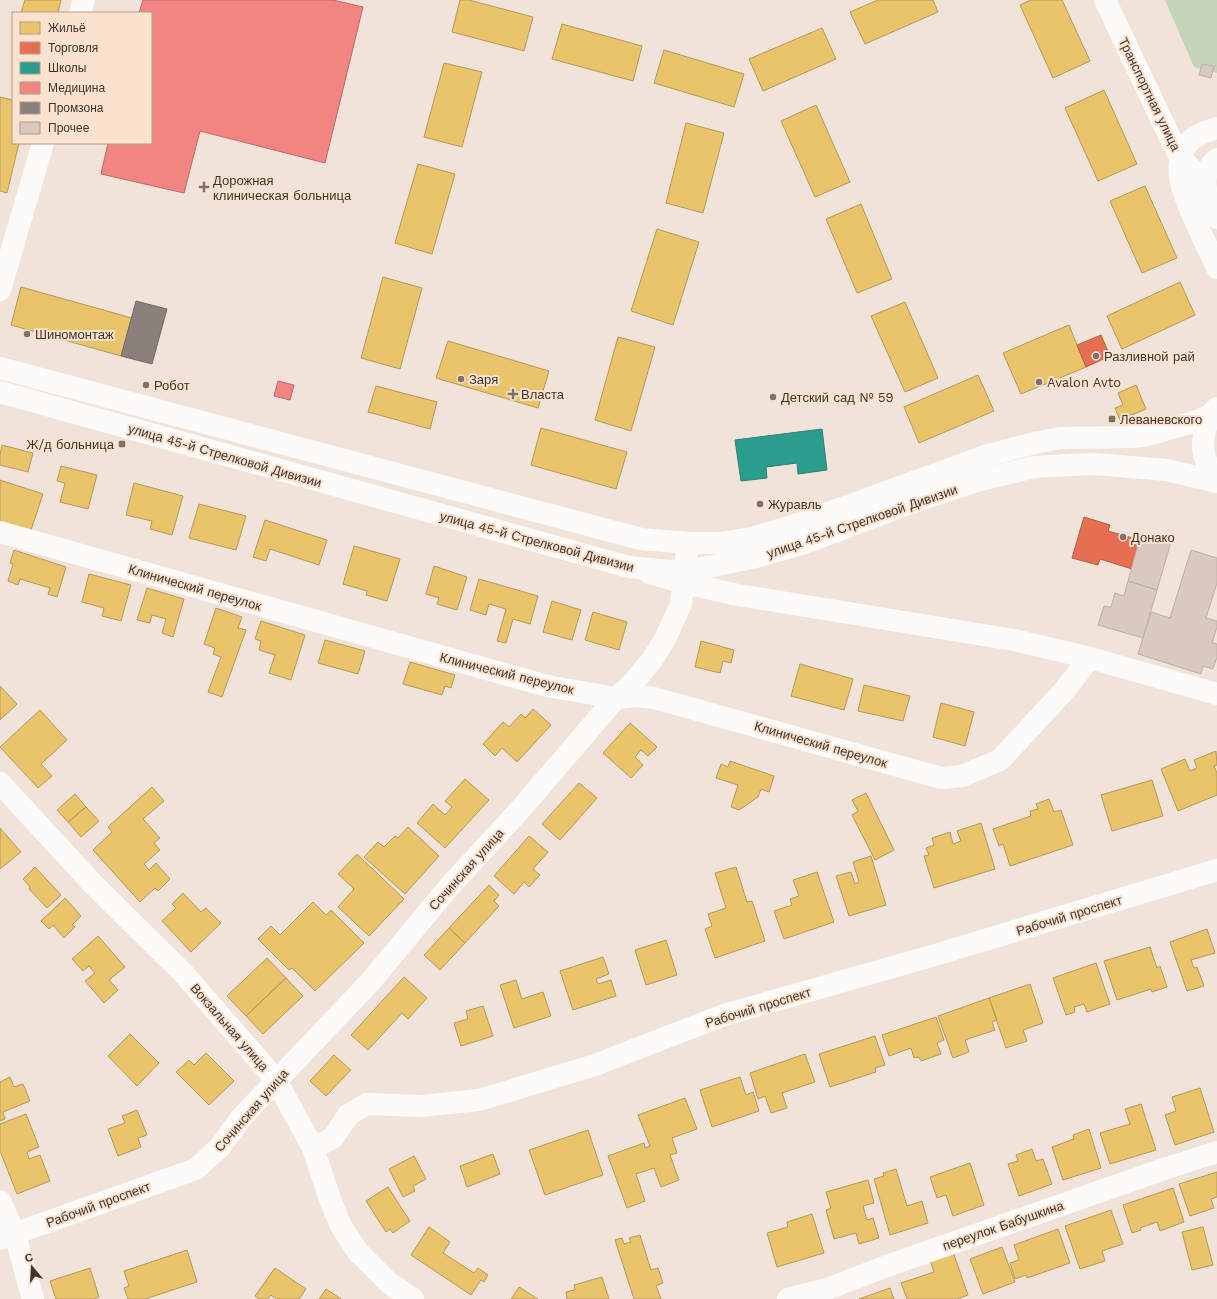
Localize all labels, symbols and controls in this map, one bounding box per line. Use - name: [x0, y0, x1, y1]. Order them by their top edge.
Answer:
- legend: [12, 12, 152, 144]
- text: Жильё: [48, 21, 86, 35]
- street label: Транспортная улица: [1116, 35, 1184, 154]
- text: Торговля: [48, 41, 98, 55]
- text: Школы: [48, 61, 86, 75]
- text: Медицина: [48, 81, 105, 95]
- text: Промзона: [48, 101, 104, 115]
- text: Прочее: [48, 121, 90, 135]
- place label: Дорожная клиническая больница: [213, 173, 352, 203]
- marker: Дорожная клиническая больница: [198, 181, 210, 193]
- place label: Шиномонтаж: [35, 327, 114, 342]
- marker: Шиномонтаж: [22, 329, 32, 339]
- place label: Разливной рай: [1104, 349, 1195, 364]
- marker: Разливной рай: [1091, 351, 1101, 361]
- place label: Заря: [469, 372, 498, 387]
- marker: Заря: [456, 374, 466, 384]
- place label: Avalon Avto: [1047, 375, 1121, 390]
- marker: Avalon Avto: [1034, 377, 1044, 387]
- place label: Робот: [154, 378, 190, 393]
- marker: Робот: [141, 380, 151, 390]
- place label: Власта: [521, 387, 565, 402]
- marker: Власта: [508, 389, 518, 399]
- place label: Детский сад № 59: [781, 390, 894, 405]
- marker: Детский сад № 59: [768, 392, 778, 402]
- place label: Леваневского: [1120, 412, 1202, 427]
- marker: Леваневского: [1107, 414, 1117, 424]
- street label: улица 45-й Стрелковой Дивизии: [126, 421, 323, 490]
- place label: Ж/д больница: [26, 437, 115, 452]
- marker: Ж/д больница: [117, 439, 127, 449]
- street label: улица 45-й Стрелковой Дивизии: [765, 482, 959, 561]
- place label: Журавль: [768, 497, 822, 512]
- marker: Журавль: [755, 499, 765, 509]
- street label: улица 45-й Стрелковой Дивизии: [438, 508, 636, 575]
- place label: Донако: [1131, 530, 1175, 545]
- marker: Донако: [1118, 532, 1128, 542]
- street label: Клинический переулок: [127, 561, 263, 614]
- street label: Клинический переулок: [438, 650, 576, 697]
- street label: Клинический переулок: [753, 718, 889, 771]
- street label: Сочинская улица: [426, 825, 507, 913]
- street label: Рабочий проспект: [1015, 892, 1124, 939]
- street label: Вокзальная улица: [188, 981, 272, 1075]
- street label: Рабочий проспект: [704, 984, 813, 1031]
- street label: Сочинская улица: [211, 1065, 292, 1155]
- street label: Рабочий проспект: [44, 1179, 152, 1230]
- street label: переулок Бабушкина: [941, 1197, 1066, 1253]
- north arrow: [12, 1247, 52, 1287]
- text: С: [23, 1251, 35, 1265]

